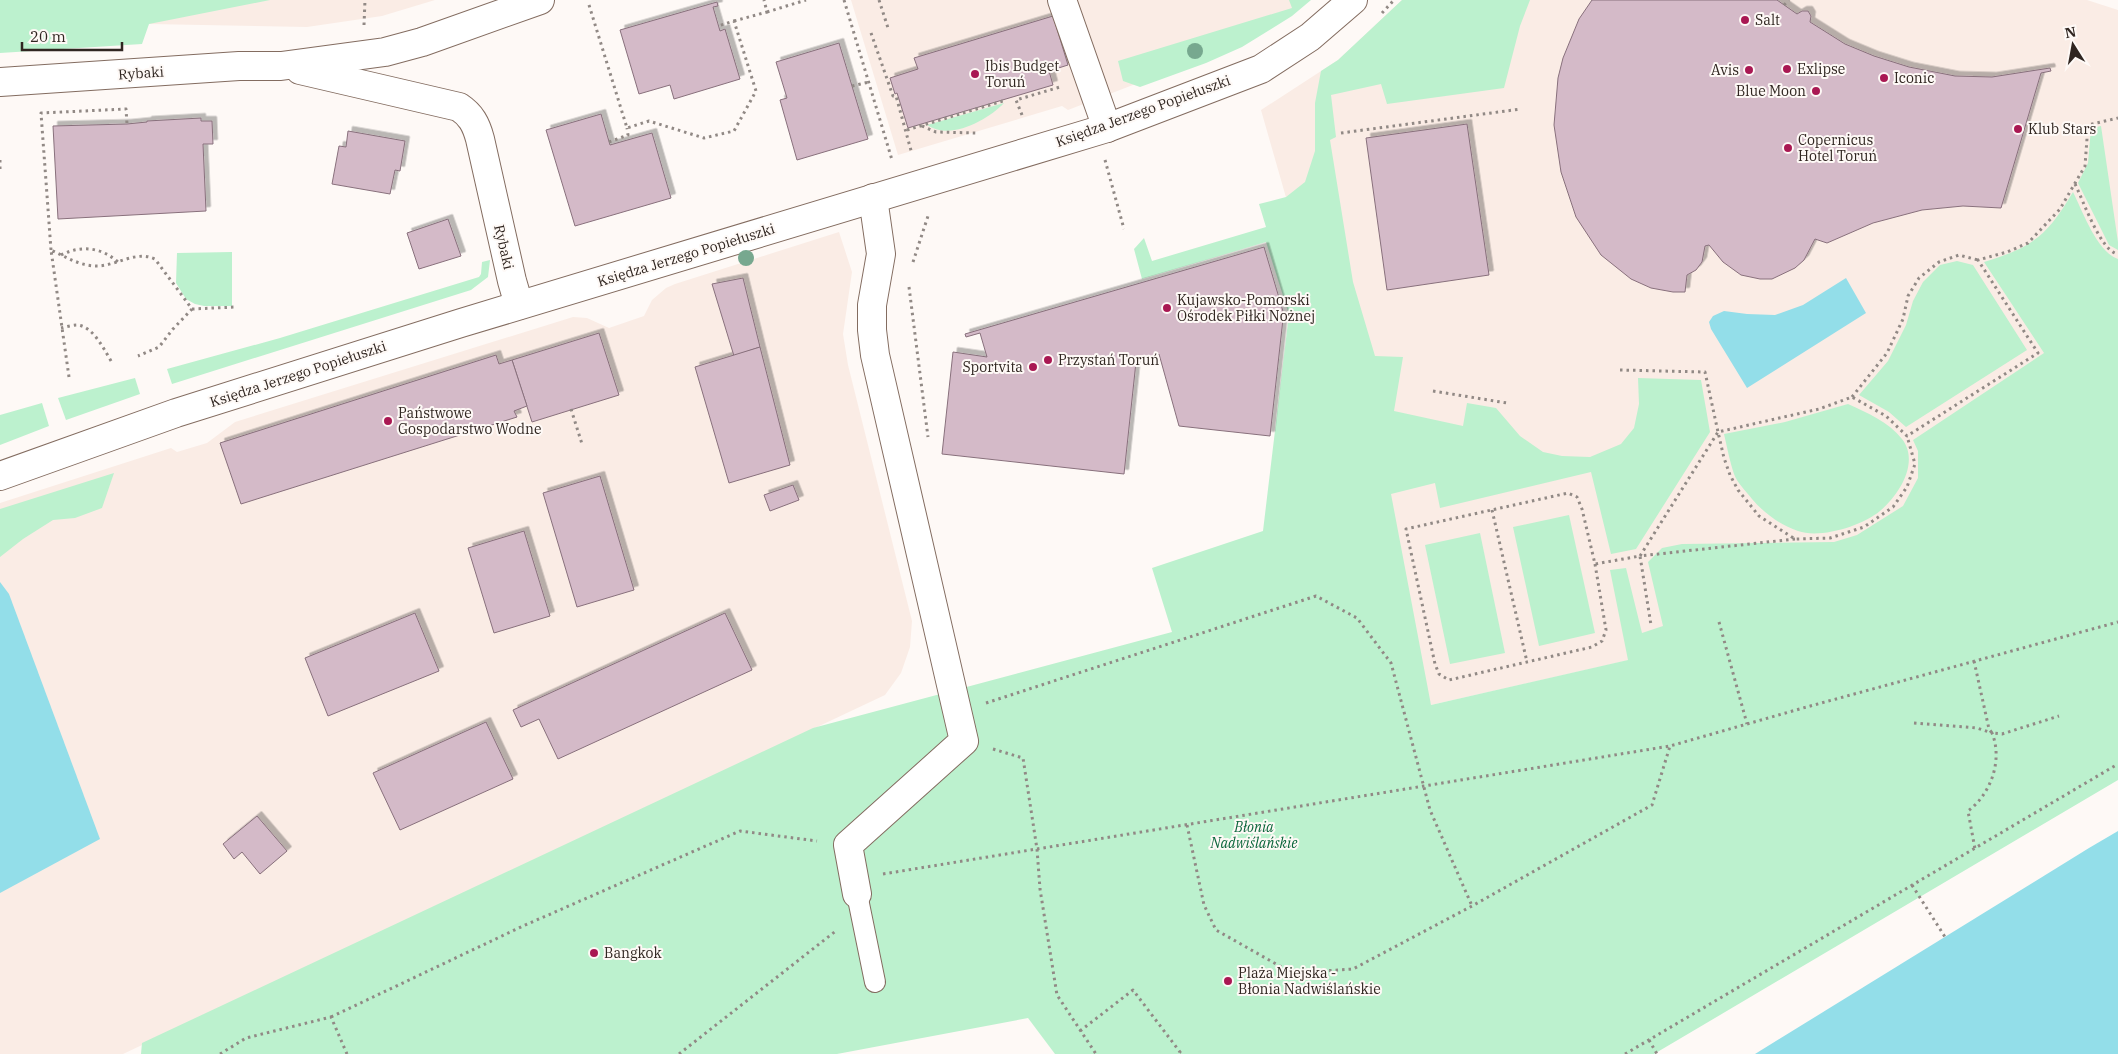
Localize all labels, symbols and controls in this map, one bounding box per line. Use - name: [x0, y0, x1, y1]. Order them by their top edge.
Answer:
- place label: Salt: [1755, 11, 1780, 29]
- marker: Salt: [1739, 14, 1751, 26]
- scale bar: [22, 20, 122, 52]
- north arrow: [2048, 20, 2098, 70]
- text: N: [2063, 22, 2078, 42]
- text: 20 m: [30, 27, 66, 46]
- place label: Ibis Budget Toruń: [985, 57, 1059, 91]
- place label: Exlipse: [1797, 60, 1845, 78]
- place label: Avis: [1711, 61, 1739, 79]
- street label: Rybaki: [118, 62, 164, 84]
- marker: Exlipse: [1781, 63, 1793, 75]
- marker: Avis: [1743, 64, 1755, 76]
- marker: Ibis Budget Toruń: [969, 68, 981, 80]
- place label: Iconic: [1894, 69, 1934, 87]
- street label: Księdza Jerzego Popiełuszki: [1053, 71, 1233, 151]
- marker: Iconic: [1878, 72, 1890, 84]
- place label: Blue Moon: [1736, 82, 1806, 100]
- marker: Blue Moon: [1810, 85, 1822, 97]
- place label: Klub Stars: [2028, 120, 2096, 138]
- marker: Klub Stars: [2012, 123, 2024, 135]
- place label: Copernicus Hotel Toruń: [1798, 131, 1877, 165]
- marker: Copernicus Hotel Toruń: [1782, 142, 1794, 154]
- street label: Księdza Jerzego Popiełuszki: [595, 219, 777, 291]
- street label: Rybaki: [490, 223, 518, 271]
- place label: Kujawsko-Pomorski Ośrodek Piłki Nożnej: [1177, 291, 1315, 325]
- marker: Kujawsko-Pomorski Ośrodek Piłki Nożnej: [1161, 302, 1173, 314]
- street label: Księdza Jerzego Popiełuszki: [207, 337, 389, 411]
- place label: Przystań Toruń: [1058, 351, 1159, 369]
- marker: Przystań Toruń: [1042, 354, 1054, 366]
- place label: Sportvita: [962, 358, 1023, 376]
- marker: Sportvita: [1027, 361, 1039, 373]
- place label: Państwowe Gospodarstwo Wodne: [398, 404, 541, 438]
- marker: Państwowe Gospodarstwo Wodne: [382, 415, 394, 427]
- park label: Błonia Nadwiślańskie: [1210, 818, 1298, 852]
- place label: Bangkok: [604, 944, 662, 962]
- marker: Bangkok: [588, 947, 600, 959]
- place label: Plaża Miejska - Błonia Nadwiślańskie: [1238, 964, 1381, 998]
- marker: Plaża Miejska - Błonia Nadwiślańskie: [1222, 975, 1234, 987]

